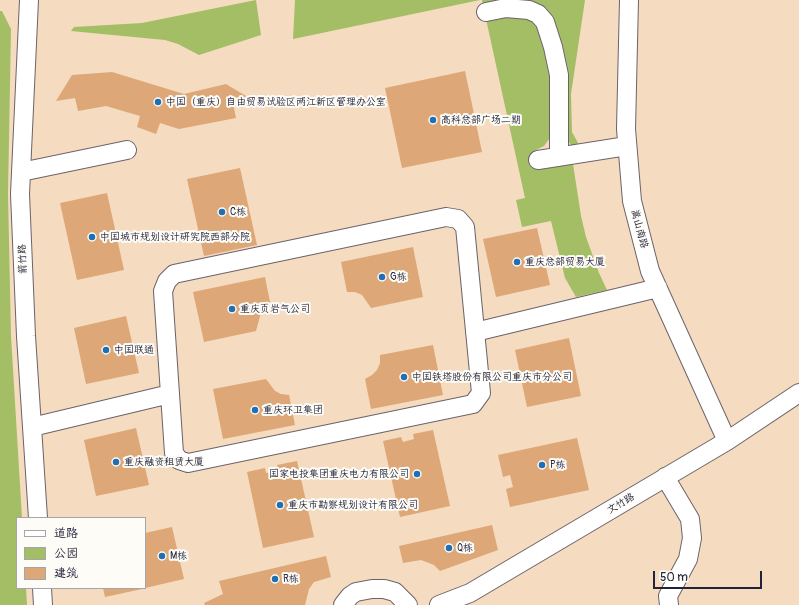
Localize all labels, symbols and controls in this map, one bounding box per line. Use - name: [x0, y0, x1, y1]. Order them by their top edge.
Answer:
- place label: 中国（重庆）自由贸易试验区两江新区管理办公室: [166, 96, 386, 108]
- marker: 中国（重庆）自由贸易试验区两江新区管理办公室: [153, 97, 163, 107]
- place label: 高科总部广场二期: [441, 114, 521, 126]
- marker: 高科总部广场二期: [428, 115, 438, 125]
- place label: C栋: [230, 206, 246, 218]
- marker: C栋: [217, 207, 227, 217]
- street label: 嵩山南路: [628, 208, 650, 250]
- place label: 中国城市规划设计研究院西部分院: [100, 231, 250, 243]
- marker: 中国城市规划设计研究院西部分院: [87, 232, 97, 242]
- street label: 箭竹路: [16, 244, 30, 274]
- place label: 重庆总部贸易大厦: [525, 256, 605, 268]
- marker: 重庆总部贸易大厦: [512, 257, 522, 267]
- place label: G栋: [390, 271, 407, 283]
- marker: G栋: [377, 272, 387, 282]
- place label: 重庆页岩气公司: [240, 303, 310, 315]
- marker: 重庆页岩气公司: [227, 304, 237, 314]
- place label: 中国联通: [114, 344, 154, 356]
- marker: 中国联通: [101, 345, 111, 355]
- place label: 中国铁塔股份有限公司重庆市分公司: [412, 371, 572, 383]
- marker: 中国铁塔股份有限公司重庆市分公司: [399, 372, 409, 382]
- place label: 重庆环卫集团: [263, 404, 323, 416]
- marker: 重庆环卫集团: [250, 405, 260, 415]
- place label: 重庆融资租赁大厦: [124, 456, 204, 468]
- marker: 重庆融资租赁大厦: [111, 457, 121, 467]
- place label: P栋: [550, 459, 566, 471]
- marker: P栋: [537, 460, 547, 470]
- place label: 国家电投集团重庆电力有限公司: [269, 468, 409, 480]
- marker: 国家电投集团重庆电力有限公司: [412, 469, 422, 479]
- street label: 文竹路: [605, 491, 637, 517]
- place label: 重庆市勘察规划设计有限公司: [288, 499, 418, 511]
- marker: 重庆市勘察规划设计有限公司: [275, 500, 285, 510]
- legend: [16, 517, 146, 589]
- text: 道路: [54, 526, 78, 541]
- place label: Q栋: [457, 542, 473, 554]
- marker: Q栋: [444, 543, 454, 553]
- text: 公园: [54, 546, 78, 561]
- place label: M栋: [170, 550, 187, 562]
- marker: M栋: [157, 551, 167, 561]
- scale bar: [655, 563, 764, 589]
- text: 建筑: [54, 566, 78, 581]
- text: 50 m: [660, 570, 688, 585]
- place label: R栋: [283, 573, 299, 585]
- marker: R栋: [270, 574, 280, 584]

